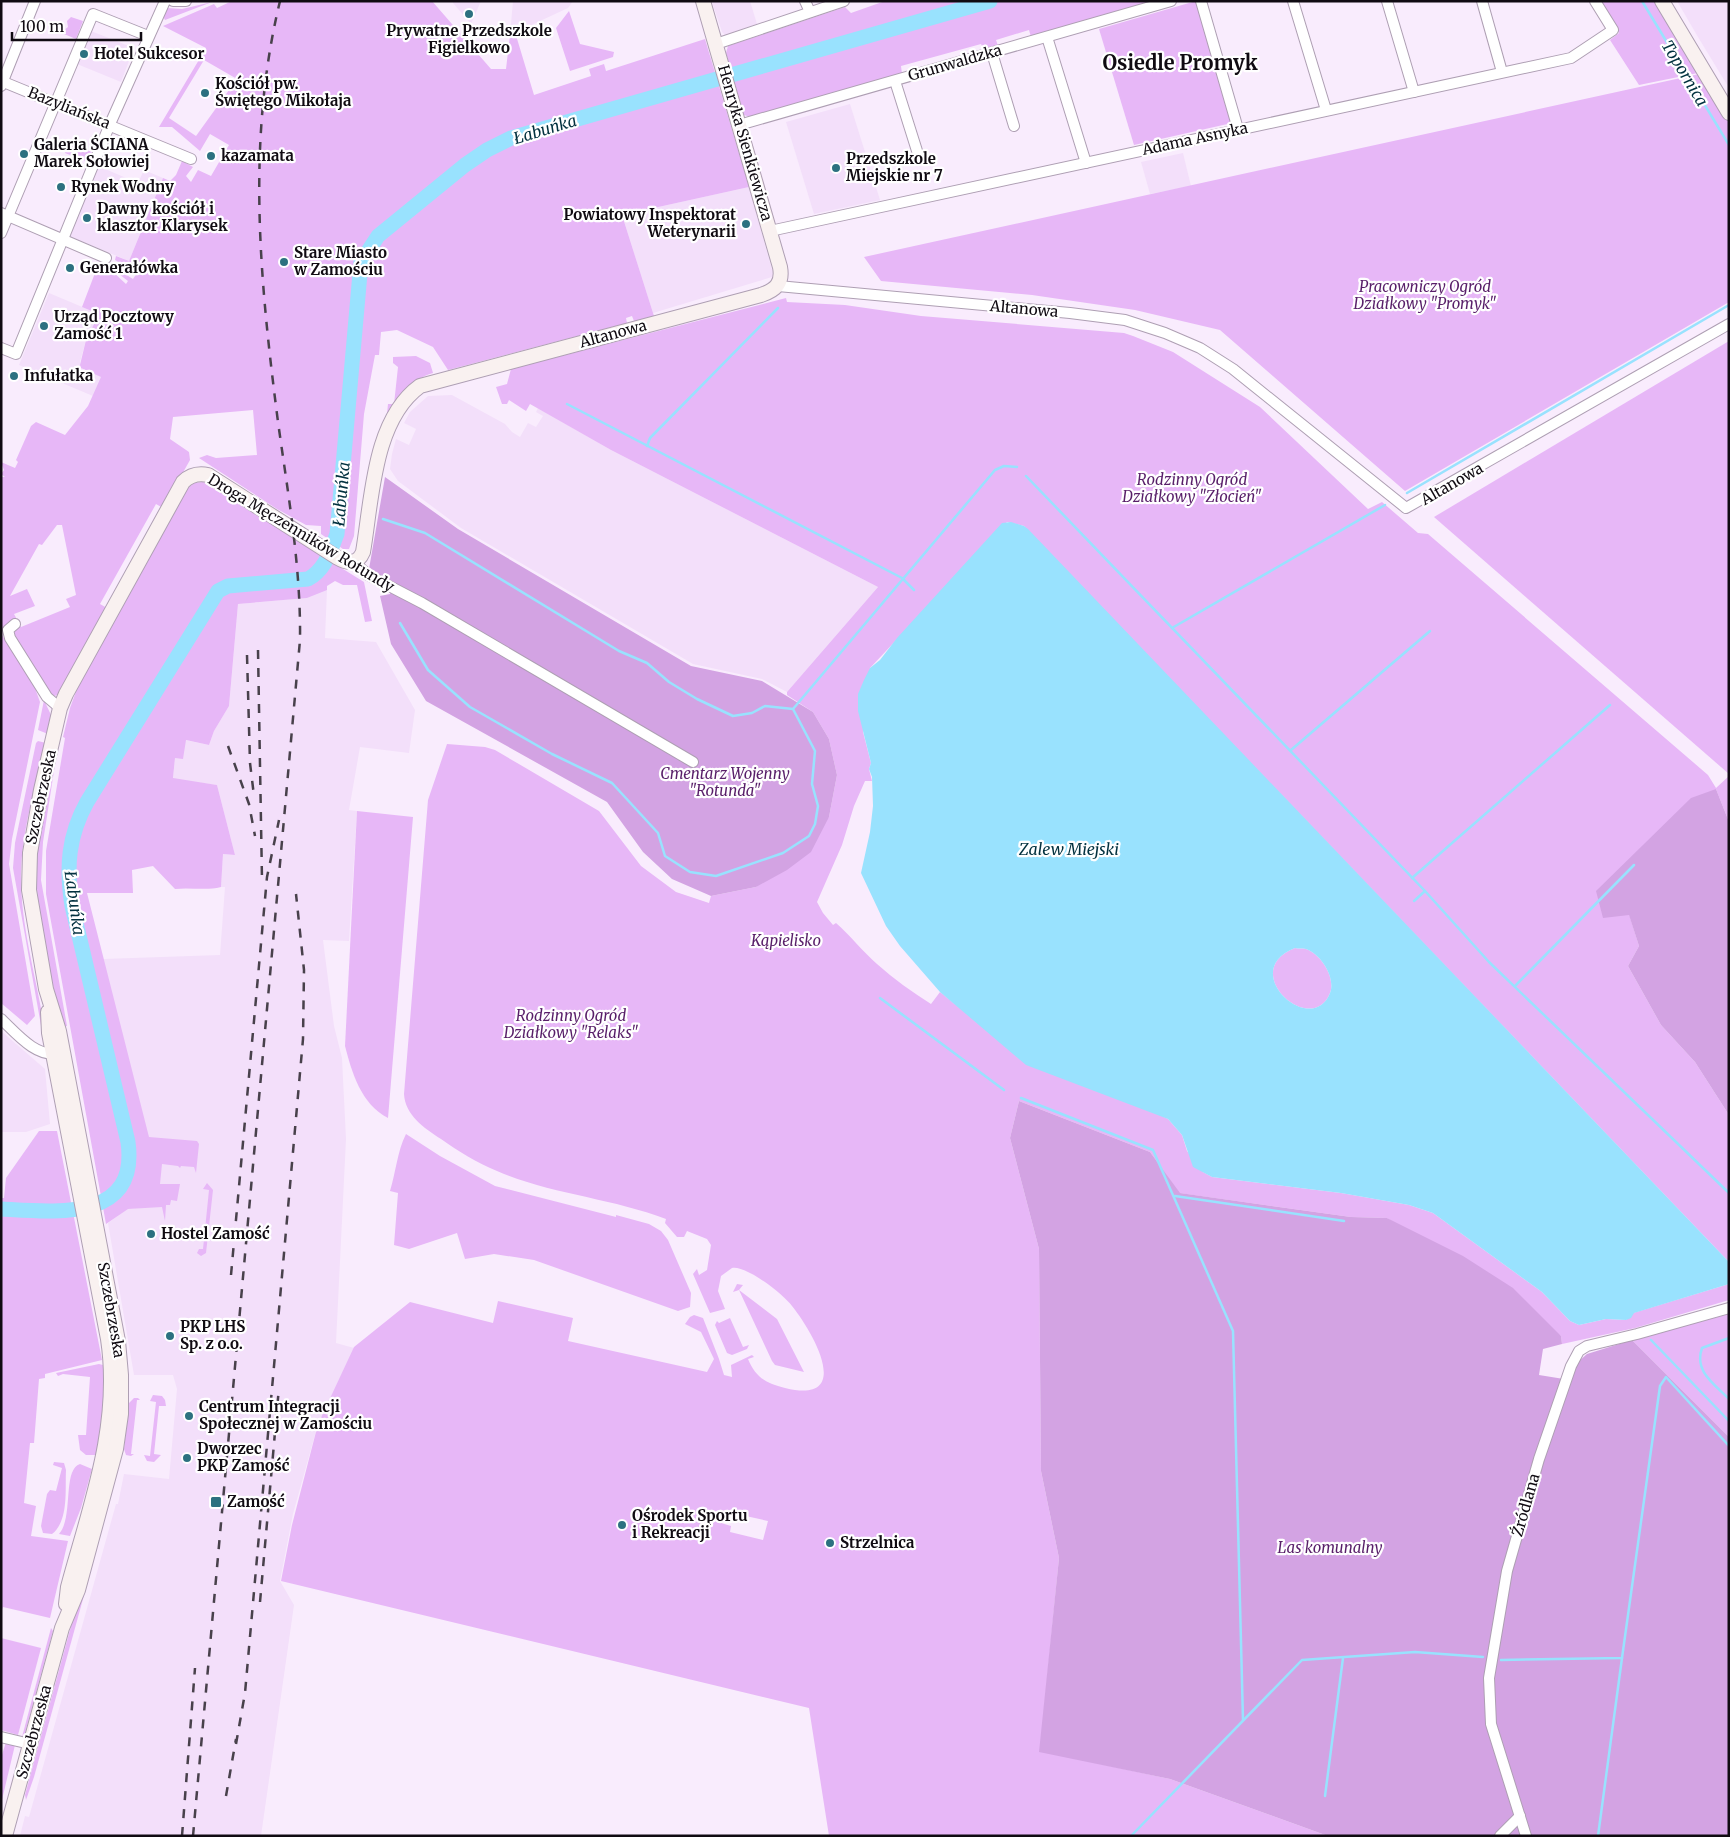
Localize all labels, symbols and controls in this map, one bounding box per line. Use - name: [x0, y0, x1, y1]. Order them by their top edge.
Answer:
- marker: Prywatne Przedszkole Figielkowo: [463, 8, 475, 20]
- scale bar: [12, 10, 141, 42]
- text: 100 m: [20, 17, 64, 36]
- place label: Prywatne Przedszkole Figielkowo: [386, 21, 552, 57]
- water label: Topornica: [1658, 36, 1712, 110]
- street label: Grunwaldzka: [906, 40, 1004, 85]
- place label: Hotel Sukcesor: [94, 44, 205, 63]
- marker: Hotel Sukcesor: [78, 48, 90, 60]
- district label: Osiedle Promyk: [1102, 50, 1258, 75]
- street label: Henryka Sienkiewicza: [714, 63, 777, 223]
- place label: Kościół pw. Świętego Mikołaja: [215, 74, 352, 110]
- street label: Bazyliańska: [25, 82, 113, 133]
- marker: Kościół pw. Świętego Mikołaja: [199, 87, 211, 99]
- water label: Łabuńka: [511, 110, 579, 148]
- street label: Adama Asnyka: [1139, 118, 1250, 159]
- place label: Galeria ŚCIANA Marek Sołowiej: [34, 134, 150, 171]
- place label: kazamata: [221, 146, 294, 165]
- marker: Galeria ŚCIANA Marek Sołowiej: [18, 148, 30, 160]
- place label: Przedszkole Miejskie nr 7: [846, 149, 943, 185]
- marker: kazamata: [205, 150, 217, 162]
- marker: Przedszkole Miejskie nr 7: [830, 162, 842, 174]
- place label: Rynek Wodny: [71, 177, 174, 196]
- marker: Rynek Wodny: [55, 181, 67, 193]
- place label: Dawny kościół i klasztor Klarysek: [97, 199, 228, 235]
- place label: Powiatowy Inspektorat Weterynarii: [564, 205, 736, 241]
- marker: Dawny kościół i klasztor Klarysek: [81, 212, 93, 224]
- marker: Powiatowy Inspektorat Weterynarii: [740, 218, 752, 230]
- place label: Stare Miasto w Zamościu: [293, 243, 387, 279]
- marker: Stare Miasto w Zamościu: [278, 256, 290, 268]
- place label: Generałówka: [80, 258, 179, 277]
- marker: Generałówka: [64, 262, 76, 274]
- park label: Pracowniczy Ogród Działkowy "Promyk": [1353, 277, 1497, 313]
- street label: Altanowa: [988, 296, 1059, 321]
- place label: Urząd Pocztowy Zamość 1: [54, 307, 174, 343]
- street label: Altanowa: [576, 315, 648, 352]
- marker: Urząd Pocztowy Zamość 1: [38, 320, 50, 332]
- place label: Infułatka: [24, 366, 94, 385]
- marker: Infułatka: [8, 370, 20, 382]
- street label: Altanowa: [1416, 458, 1486, 509]
- water label: Łabuńka: [328, 461, 354, 527]
- street label: Droga Męczenników Rotundy: [205, 469, 398, 596]
- park label: Rodzinny Ogród Działkowy "Złocień": [1121, 470, 1262, 506]
- street label: Szczebrzeska: [21, 748, 60, 846]
- park label: Cmentarz Wojenny "Rotunda": [660, 764, 790, 800]
- water label: Zalew Miejski: [1018, 839, 1119, 859]
- water label: Łabuńka: [61, 870, 89, 936]
- park label: Kąpielisko: [750, 931, 821, 950]
- park label: Rodzinny Ogród Działkowy "Relaks": [503, 1006, 639, 1042]
- place label: Hostel Zamość: [161, 1224, 270, 1243]
- marker: Hostel Zamość: [145, 1228, 157, 1240]
- street label: Szczebrzeska: [94, 1261, 129, 1359]
- place label: PKP LHS Sp. z o.o.: [180, 1317, 245, 1353]
- marker: PKP LHS Sp. z o.o.: [164, 1330, 176, 1342]
- place label: Centrum Integracji Społecznej w Zamościu: [199, 1397, 373, 1433]
- marker: Centrum Integracji Społecznej w Zamościu: [183, 1410, 195, 1422]
- place label: Dworzec PKP Zamość: [197, 1439, 290, 1475]
- marker: Dworzec PKP Zamość: [181, 1452, 193, 1464]
- street label: Źródlana: [1506, 1471, 1544, 1539]
- place label: Zamość: [227, 1492, 285, 1511]
- marker: Zamość: [209, 1495, 223, 1509]
- place label: Ośrodek Sportu i Rekreacji: [632, 1506, 748, 1542]
- marker: Ośrodek Sportu i Rekreacji: [616, 1519, 628, 1531]
- place label: Strzelnica: [840, 1533, 915, 1552]
- marker: Strzelnica: [824, 1537, 836, 1549]
- park label: Las komunalny: [1277, 1538, 1383, 1557]
- street label: Szczebrzeska: [12, 1683, 55, 1781]

